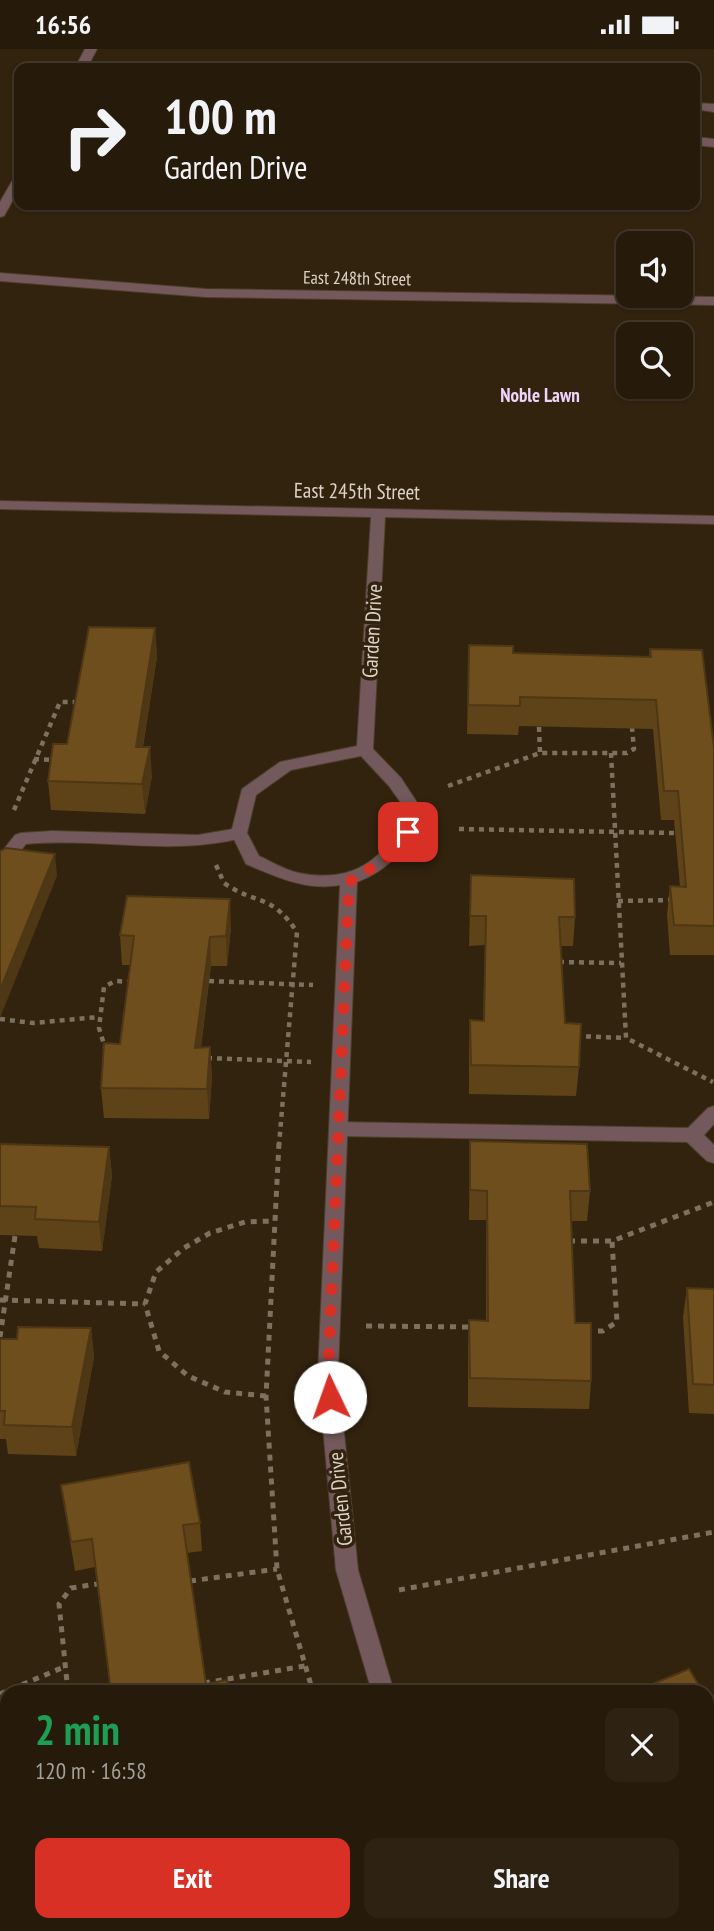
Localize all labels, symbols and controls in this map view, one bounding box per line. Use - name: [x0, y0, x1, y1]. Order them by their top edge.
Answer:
- text: 16:56: [35, 8, 91, 41]
- text: 100 m: [164, 84, 277, 148]
- icon: right: [49, 91, 140, 182]
- text: Garden Drive: [164, 146, 307, 188]
- map controls: [616, 231, 693, 399]
- button: sound: [616, 231, 693, 308]
- street label: East 248th Street: [303, 266, 411, 290]
- button: search: [616, 322, 693, 399]
- district label: Noble Lawn: [500, 383, 580, 407]
- street label: East 245th Street: [294, 476, 420, 506]
- street label: Garden Drive: [356, 583, 388, 679]
- pin: [378, 802, 438, 862]
- icon: arrive: [389, 813, 427, 851]
- position arrow: [293, 1360, 367, 1434]
- street label: Garden Drive: [322, 1451, 358, 1547]
- text: 2 min: [35, 1702, 120, 1757]
- button: close: [605, 1708, 679, 1782]
- text: 120 m · 16:58: [35, 1756, 147, 1785]
- button: Exit: [35, 1838, 350, 1918]
- button: Share: [364, 1838, 679, 1918]

